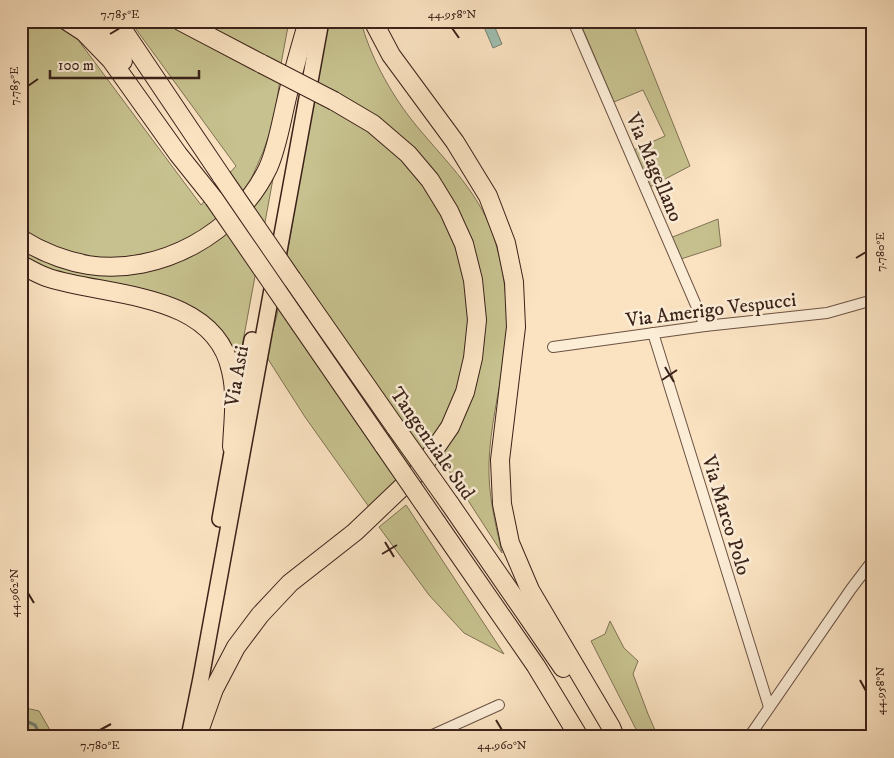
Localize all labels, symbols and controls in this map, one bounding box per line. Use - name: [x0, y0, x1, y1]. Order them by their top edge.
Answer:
- text: 7.785°E: [100, 7, 140, 22]
- text: 44.958°N: [428, 7, 476, 22]
- scale bar: [50, 48, 199, 80]
- text: 100 m: [58, 56, 94, 75]
- text: 7.785°E: [7, 66, 22, 106]
- street label: Via Magellano: [619, 108, 688, 226]
- text: 7.780°E: [873, 232, 888, 272]
- street label: Via Amerigo Vespucci: [624, 288, 798, 333]
- street label: Via Asti: [220, 344, 255, 410]
- street label: Tangenziale Sud: [384, 383, 480, 505]
- street label: Via Marco Polo: [695, 452, 756, 578]
- text: 44.962°N: [7, 568, 22, 617]
- text: 44.958°N: [873, 667, 888, 715]
- text: 7.780°E: [80, 738, 120, 753]
- text: 44.960°N: [477, 738, 527, 753]

